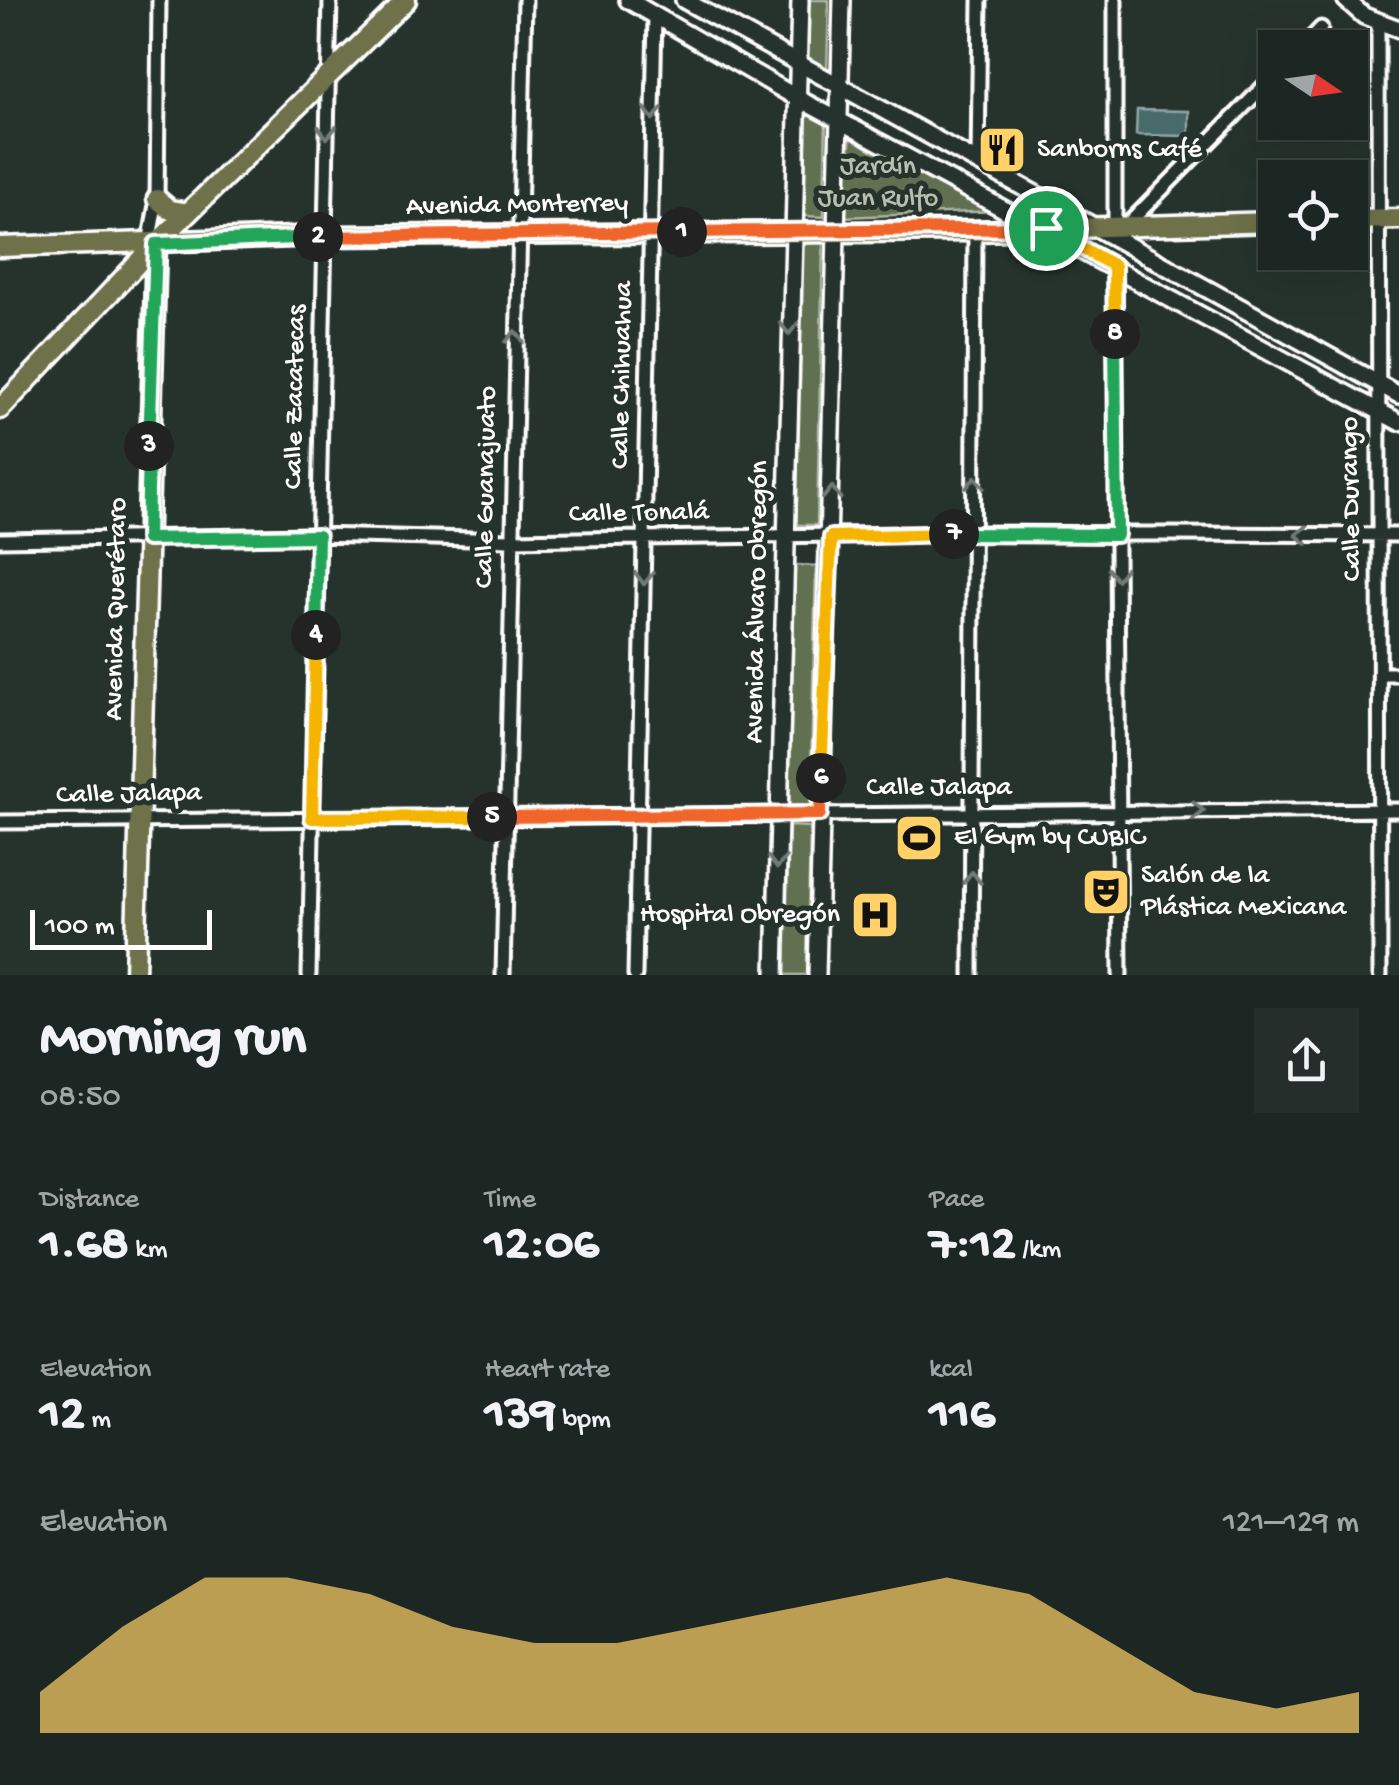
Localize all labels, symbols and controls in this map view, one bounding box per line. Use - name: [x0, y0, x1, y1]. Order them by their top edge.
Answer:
- north arrow: [1258, 30, 1368, 140]
- map controls: [1258, 30, 1368, 270]
- one-way arrow: [643, 106, 664, 122]
- restaurant icon: Sanborns Café: [976, 124, 1028, 176]
- one-way arrow: [316, 125, 337, 141]
- place label: Sanborns Café: [1037, 134, 1203, 167]
- park label: Jardín Juan Rulfo: [818, 151, 938, 216]
- button: locate: [1258, 160, 1368, 270]
- pin: [1004, 186, 1089, 271]
- street label: Avenida Monterrey: [405, 188, 629, 224]
- icon: arrive: [1019, 201, 1074, 256]
- pin: 1: [657, 207, 707, 257]
- pin: 2: [293, 212, 343, 262]
- text: 1: [676, 215, 688, 248]
- text: 2: [311, 220, 325, 253]
- street label: Calle Chihuahua: [605, 279, 641, 469]
- street label: Calle Zacatecas: [278, 304, 314, 489]
- pin: 8: [1090, 309, 1140, 359]
- text: 8: [1107, 317, 1123, 350]
- one-way arrow: [779, 320, 800, 336]
- one-way arrow: [505, 329, 526, 345]
- street label: Calle Guanajuato: [469, 386, 505, 588]
- street label: Calle Durango: [1334, 416, 1370, 582]
- pin: 3: [124, 421, 174, 471]
- text: 3: [142, 429, 156, 462]
- street label: Avenida Álvaro Obregón: [739, 460, 777, 744]
- one-way arrow: [964, 474, 986, 490]
- one-way arrow: [822, 484, 843, 500]
- street label: Calle Tonalá: [569, 496, 711, 532]
- street label: Avenida Querétaro: [99, 497, 135, 721]
- pin: 7: [929, 509, 979, 559]
- text: 7: [947, 517, 961, 550]
- one-way arrow: [1293, 524, 1309, 545]
- one-way arrow: [1107, 566, 1128, 582]
- one-way arrow: [633, 572, 655, 587]
- pin: 4: [291, 610, 341, 660]
- text: 4: [309, 618, 323, 651]
- pin: 6: [796, 753, 846, 803]
- text: 6: [814, 761, 828, 794]
- street label: Calle Jalapa: [866, 772, 1013, 805]
- street label: Calle Jalapa: [56, 777, 204, 813]
- pin: 5: [467, 792, 517, 842]
- text: 5: [485, 800, 499, 833]
- one-way arrow: [1190, 800, 1206, 822]
- sports icon: El Gym by CUBIC: [893, 812, 945, 864]
- place label: El Gym by CUBIC: [954, 822, 1147, 855]
- one-way arrow: [767, 855, 788, 871]
- place label: Salón de la Plástica Mexicana: [1140, 860, 1348, 925]
- theatre icon: Salón de la Plástica Mexicana: [1080, 866, 1132, 918]
- one-way arrow: [961, 869, 983, 884]
- hospital icon: Hospital Obregón: [849, 889, 901, 941]
- place label: Hospital Obregón: [640, 899, 841, 932]
- scale bar: [30, 905, 212, 950]
- text: 100 m: [45, 911, 115, 944]
- button: share: [1254, 1008, 1359, 1113]
- text: Morning run: [40, 1009, 306, 1073]
- text: 08:50: [40, 1079, 121, 1117]
- text: Distance: [40, 1184, 139, 1217]
- text: Time: [485, 1184, 536, 1217]
- text: Pace: [929, 1184, 984, 1217]
- text: 1.68: [40, 1217, 129, 1276]
- text: 12:06: [485, 1217, 599, 1276]
- text: 7:12: [929, 1217, 1016, 1276]
- text: km: [129, 1234, 168, 1267]
- text: /km: [1016, 1234, 1061, 1267]
- text: Elevation: [40, 1354, 151, 1387]
- text: Heart rate: [485, 1354, 610, 1387]
- text: kcal: [929, 1354, 973, 1387]
- text: 12: [40, 1387, 85, 1446]
- text: 139: [485, 1387, 556, 1446]
- text: 116: [929, 1387, 995, 1446]
- text: m: [85, 1404, 111, 1437]
- text: bpm: [556, 1404, 611, 1437]
- text: Elevation: [40, 1505, 167, 1543]
- text: 121–129 m: [1223, 1505, 1359, 1543]

